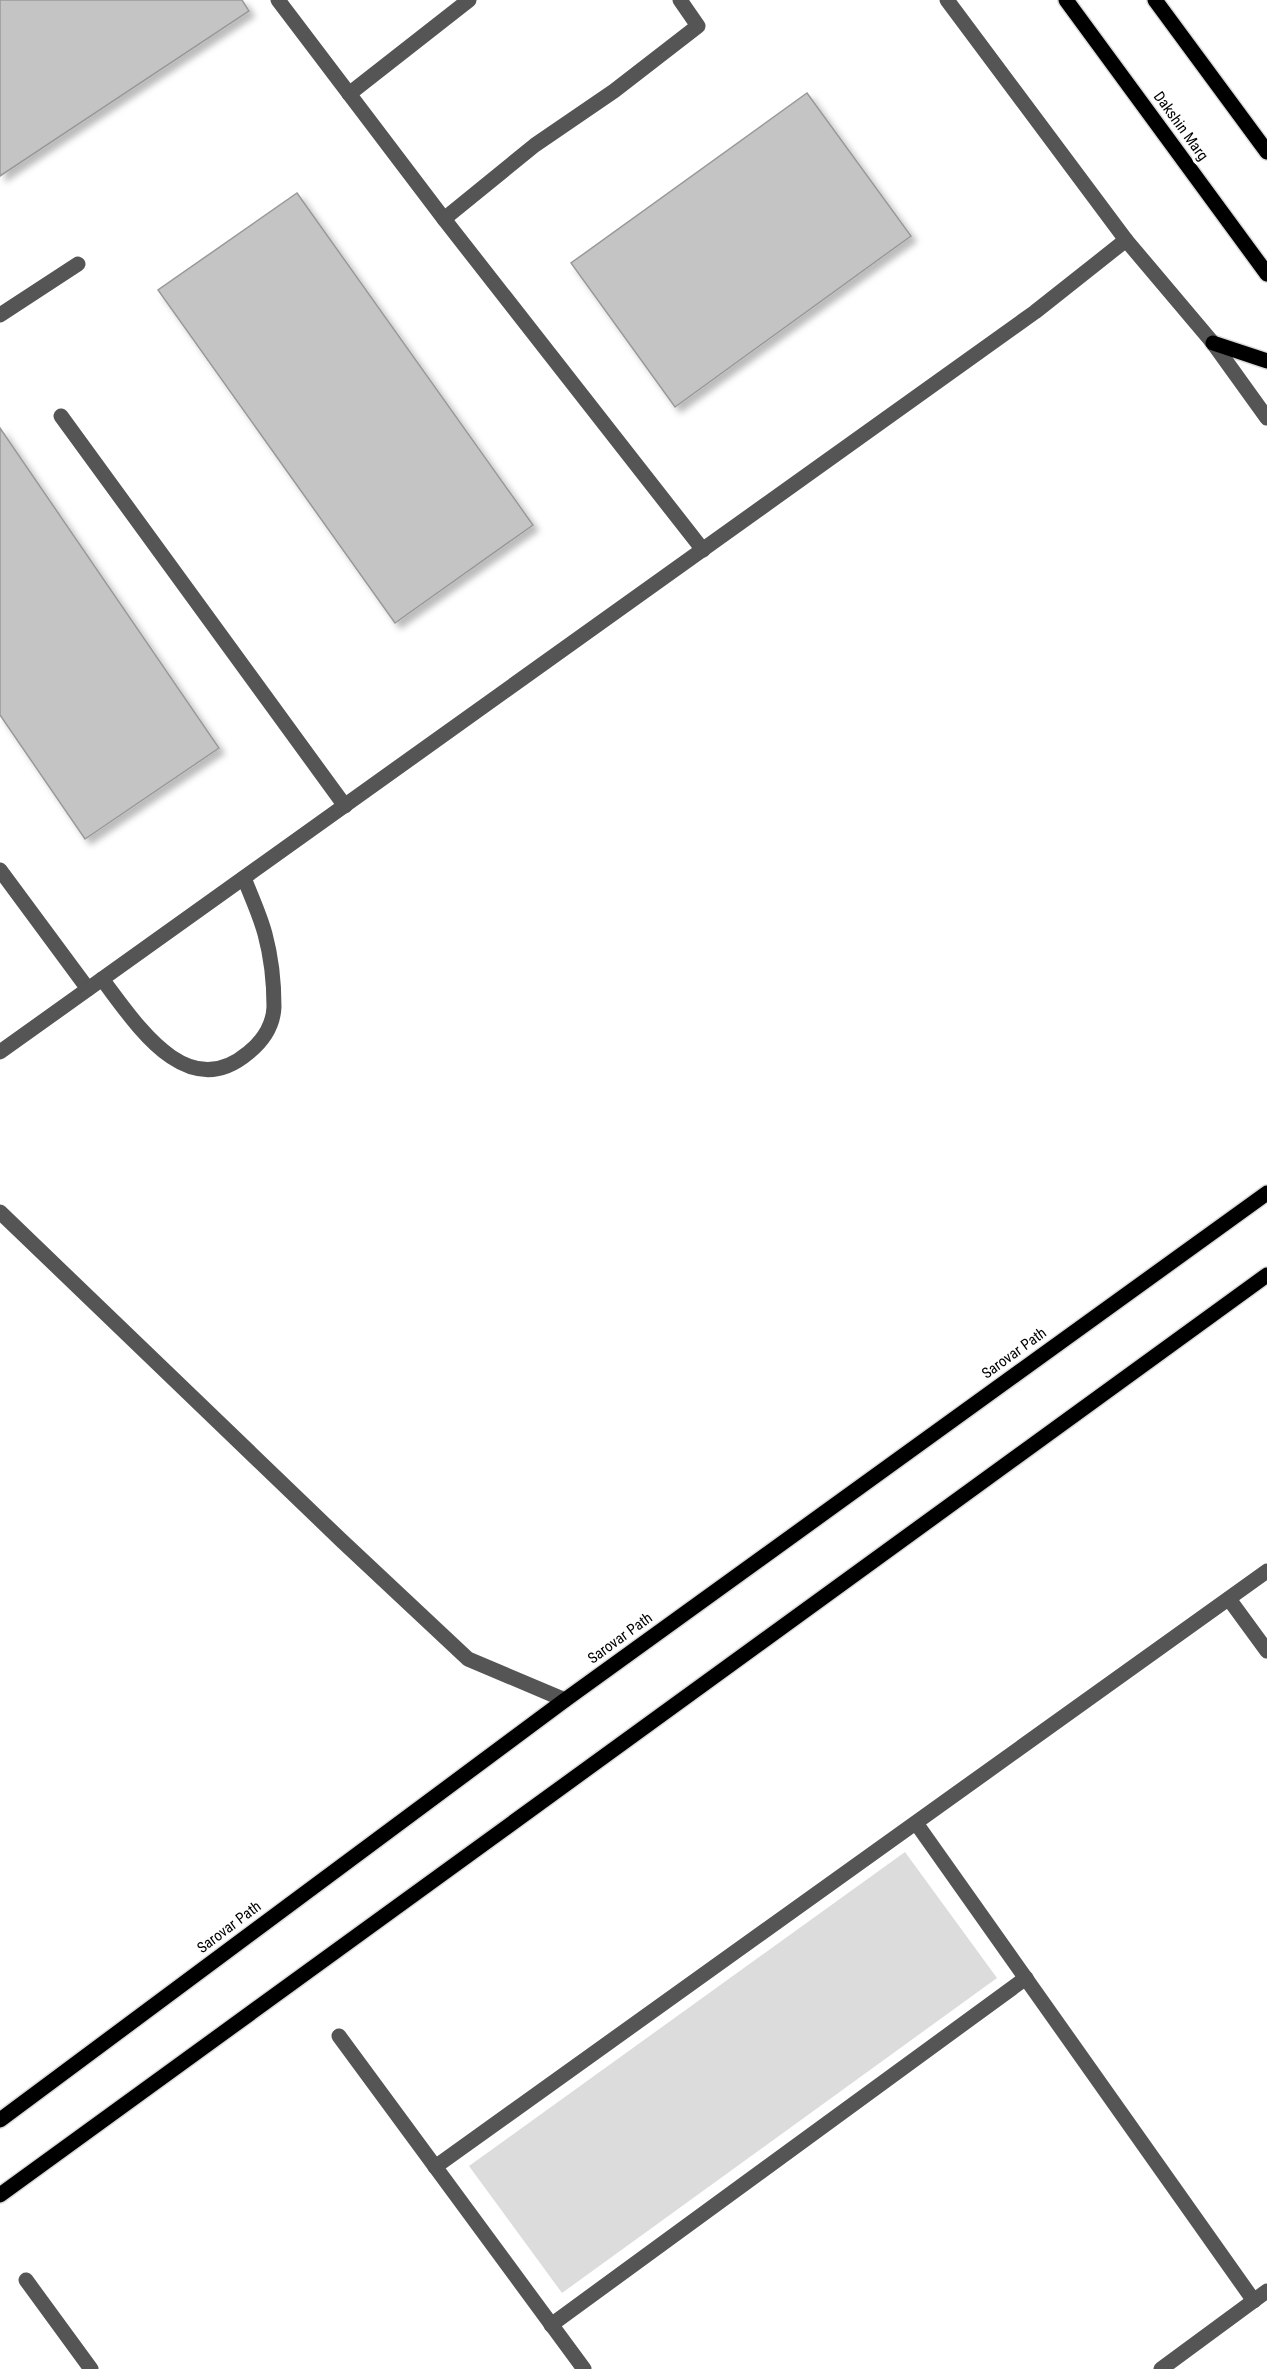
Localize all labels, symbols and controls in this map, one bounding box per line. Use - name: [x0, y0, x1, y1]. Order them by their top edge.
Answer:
- street label: Dakshin Marg: [1150, 88, 1212, 164]
- street label: Sarovar Path: [978, 1324, 1050, 1382]
- street label: Sarovar Path: [584, 1609, 656, 1667]
- street label: Sarovar Path: [193, 1897, 265, 1957]

